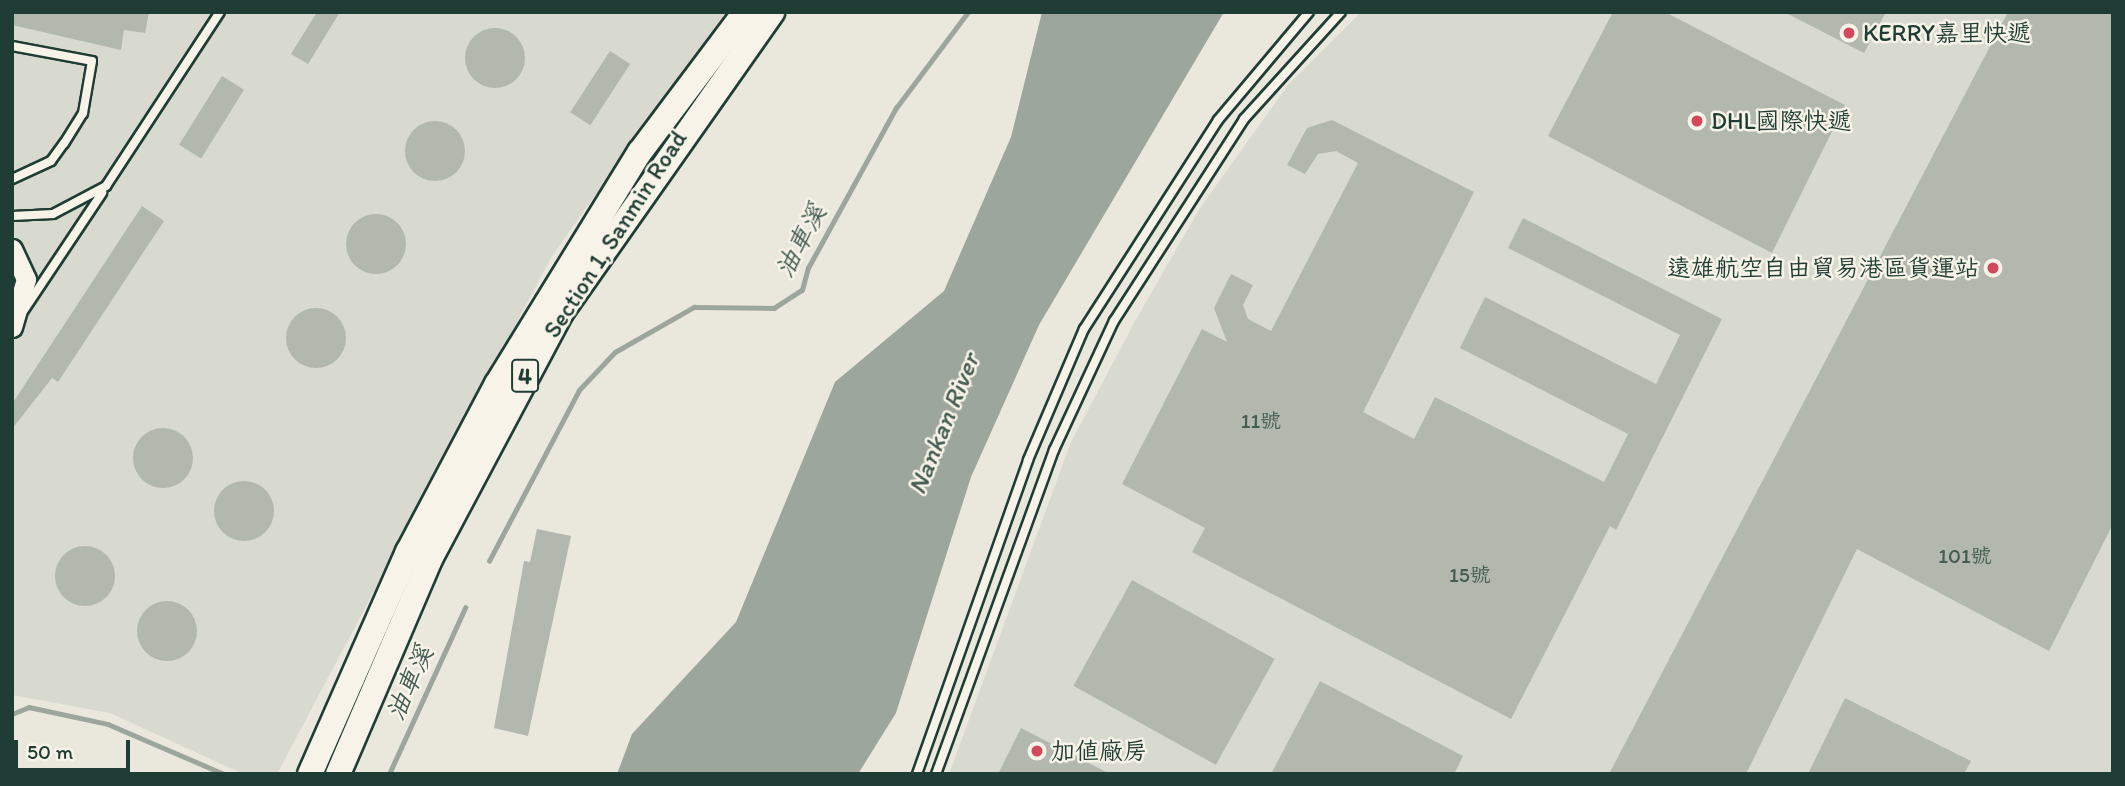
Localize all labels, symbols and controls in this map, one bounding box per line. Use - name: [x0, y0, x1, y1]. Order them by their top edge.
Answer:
- place label: KERRY嘉里快遞: [1863, 19, 2031, 47]
- marker: KERRY嘉里快遞: [1841, 25, 1857, 41]
- place label: DHL國際快遞: [1711, 107, 1852, 135]
- marker: DHL國際快遞: [1689, 113, 1705, 129]
- street label: Section 1, Sanmin Road: [537, 125, 693, 343]
- water label: 油車溪: [769, 199, 833, 283]
- place label: 遠雄航空自由貿易港區貨運站: [1667, 254, 1979, 282]
- marker: 遠雄航空自由貿易港區貨運站: [1985, 260, 2001, 276]
- water label: Nankan River: [902, 349, 986, 499]
- road number: 4: [511, 356, 539, 396]
- house number: 11號: [1241, 408, 1281, 434]
- house number: 101號: [1938, 543, 1992, 569]
- house number: 15號: [1449, 562, 1491, 588]
- water label: 油車溪: [380, 641, 440, 725]
- scale bar: [18, 726, 133, 770]
- place label: 加值廠房: [1051, 737, 1147, 765]
- text: 50 m: [27, 739, 73, 764]
- marker: 加值廠房: [1029, 743, 1045, 759]

